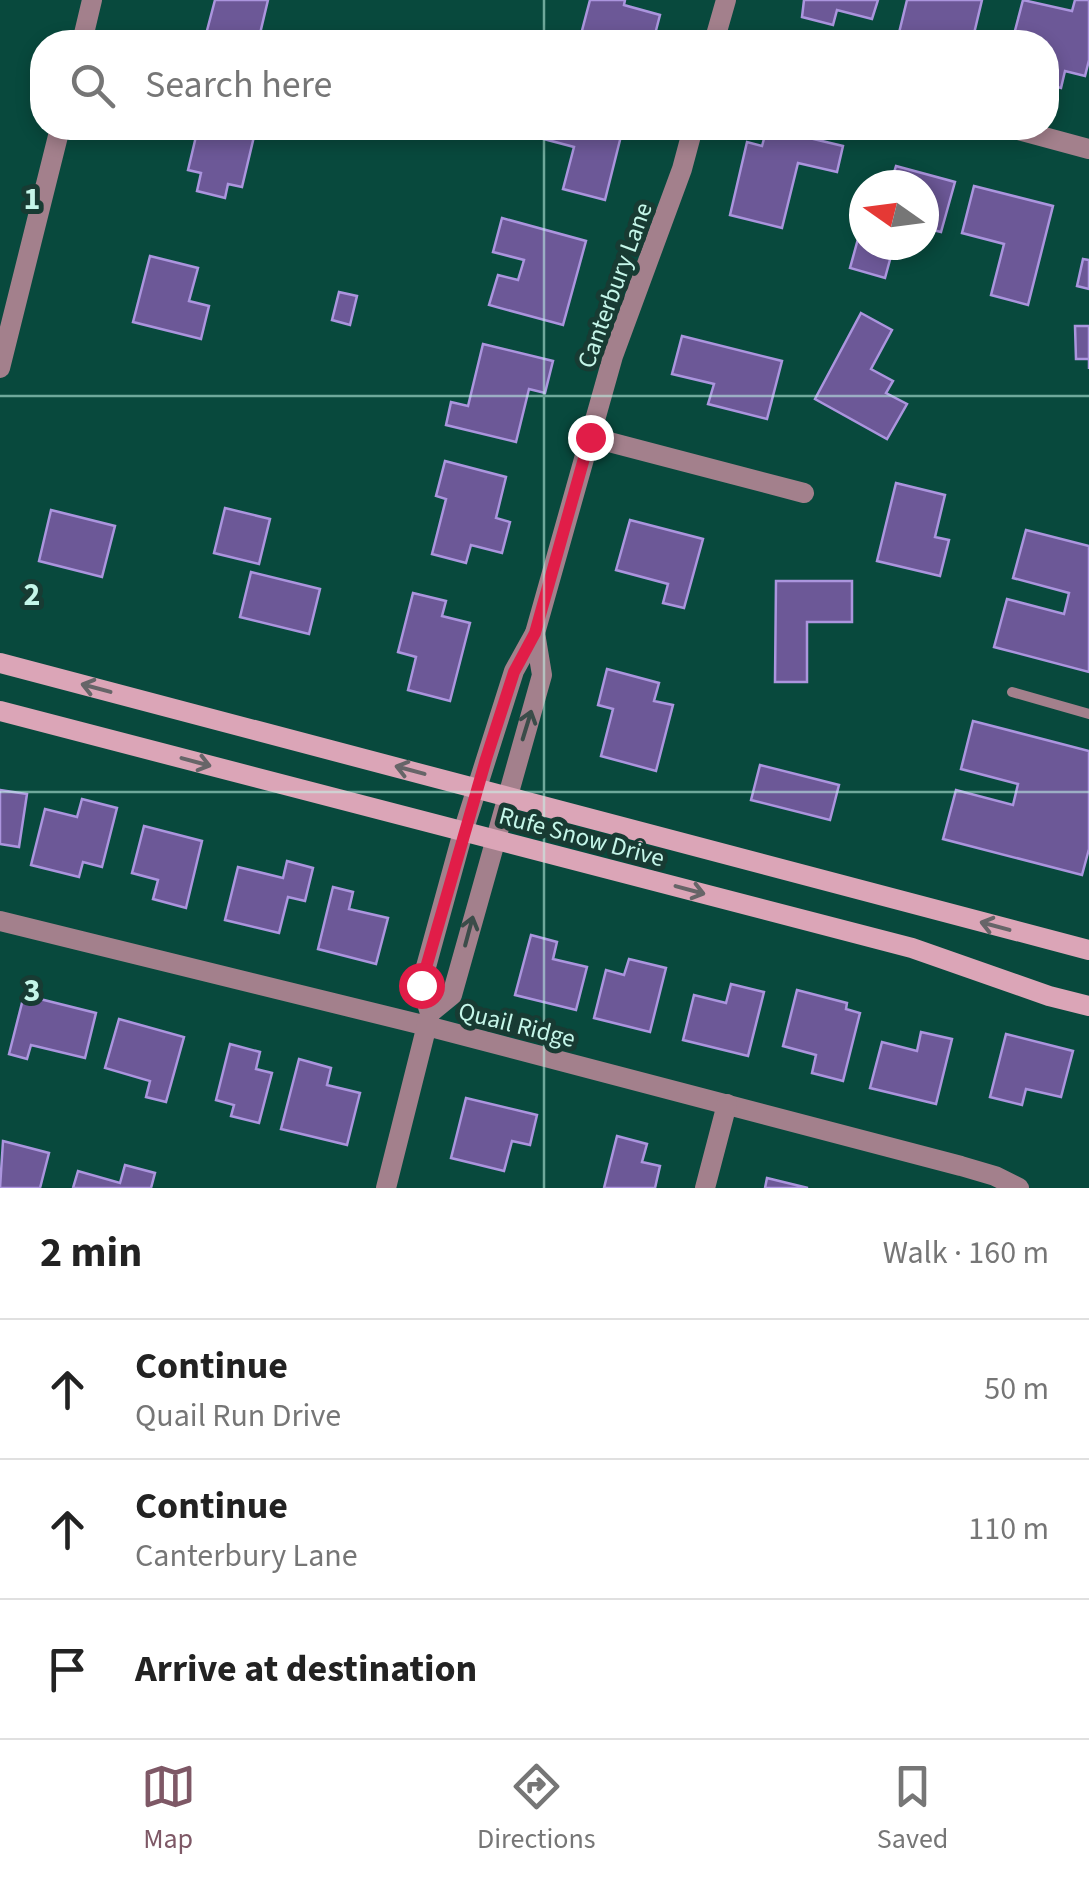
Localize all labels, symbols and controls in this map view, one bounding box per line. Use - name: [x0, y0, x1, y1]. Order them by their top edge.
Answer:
- search box: [30, 30, 1059, 140]
- icon: search: [65, 58, 120, 113]
- text: Search here: [145, 58, 332, 112]
- north arrow: [849, 170, 939, 260]
- text: 1: [24, 176, 40, 222]
- street label: Canterbury Lane: [568, 197, 662, 373]
- route end: [568, 415, 614, 461]
- text: 2: [24, 572, 40, 618]
- one-way arrow: [81, 677, 112, 696]
- one-way arrow: [519, 710, 537, 741]
- one-way arrow: [180, 753, 211, 772]
- one-way arrow: [395, 759, 426, 778]
- street label: Rufe Snow Drive: [495, 798, 668, 876]
- one-way arrow: [674, 882, 705, 901]
- one-way arrow: [980, 915, 1011, 934]
- one-way arrow: [461, 916, 480, 947]
- route start: [399, 963, 445, 1009]
- text: 3: [24, 968, 40, 1014]
- street label: Quail Ridge: [455, 993, 579, 1057]
- text: 2 min: [40, 1223, 142, 1283]
- text: Walk · 160 m: [883, 1230, 1049, 1276]
- text: Continue: [135, 1339, 288, 1393]
- icon: ahead: [40, 1362, 95, 1417]
- text: 50 m: [984, 1366, 1049, 1412]
- text: Quail Run Drive: [135, 1393, 341, 1439]
- text: Continue: [135, 1479, 288, 1533]
- icon: ahead: [40, 1502, 95, 1557]
- text: 110 m: [968, 1506, 1049, 1552]
- text: Canterbury Lane: [135, 1533, 358, 1579]
- icon: arrive: [40, 1642, 95, 1697]
- text: Arrive at destination: [135, 1642, 477, 1696]
- tab: Map: [141, 1759, 196, 1859]
- tab: Directions: [477, 1759, 596, 1859]
- tab: Saved: [877, 1759, 948, 1859]

